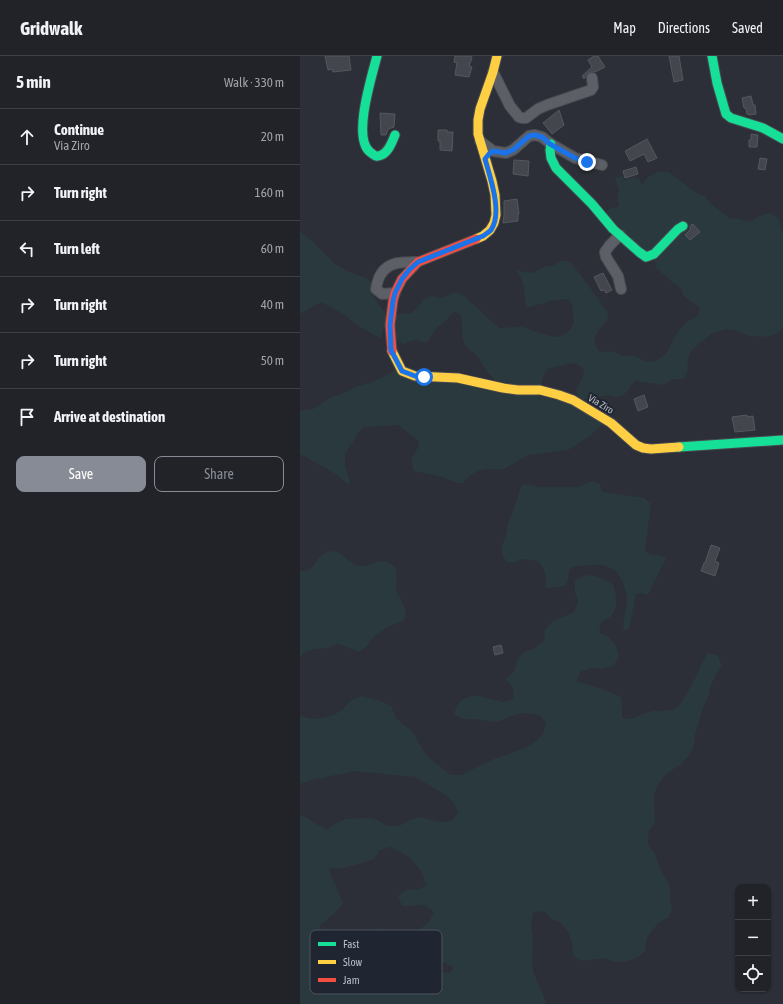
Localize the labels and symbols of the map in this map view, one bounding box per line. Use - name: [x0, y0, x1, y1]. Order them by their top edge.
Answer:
- route end: [578, 153, 596, 171]
- route start: [415, 368, 433, 386]
- street label: Via Ziro: [586, 392, 616, 416]
- legend: [310, 930, 442, 994]
- text: Fast: [343, 938, 359, 950]
- text: Slow: [343, 956, 362, 968]
- text: Jam: [343, 974, 360, 986]

